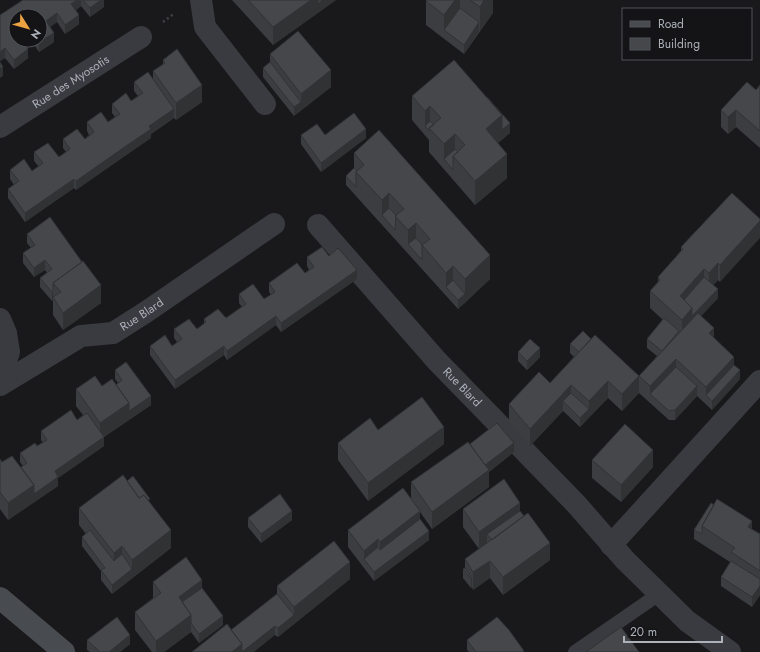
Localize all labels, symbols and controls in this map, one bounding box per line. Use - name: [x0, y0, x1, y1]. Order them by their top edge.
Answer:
- north arrow: [8, 8, 48, 48]
- legend: [622, 8, 752, 60]
- text: Road: [658, 15, 684, 33]
- text: N: [27, 26, 45, 42]
- text: Building: [658, 35, 700, 53]
- street label: Rue des Myosotis: [29, 50, 113, 113]
- street label: Rue Blard: [116, 293, 167, 335]
- street label: Rue Blard: [439, 363, 486, 411]
- scale bar: [624, 618, 722, 644]
- text: 20 m: [630, 623, 657, 641]

